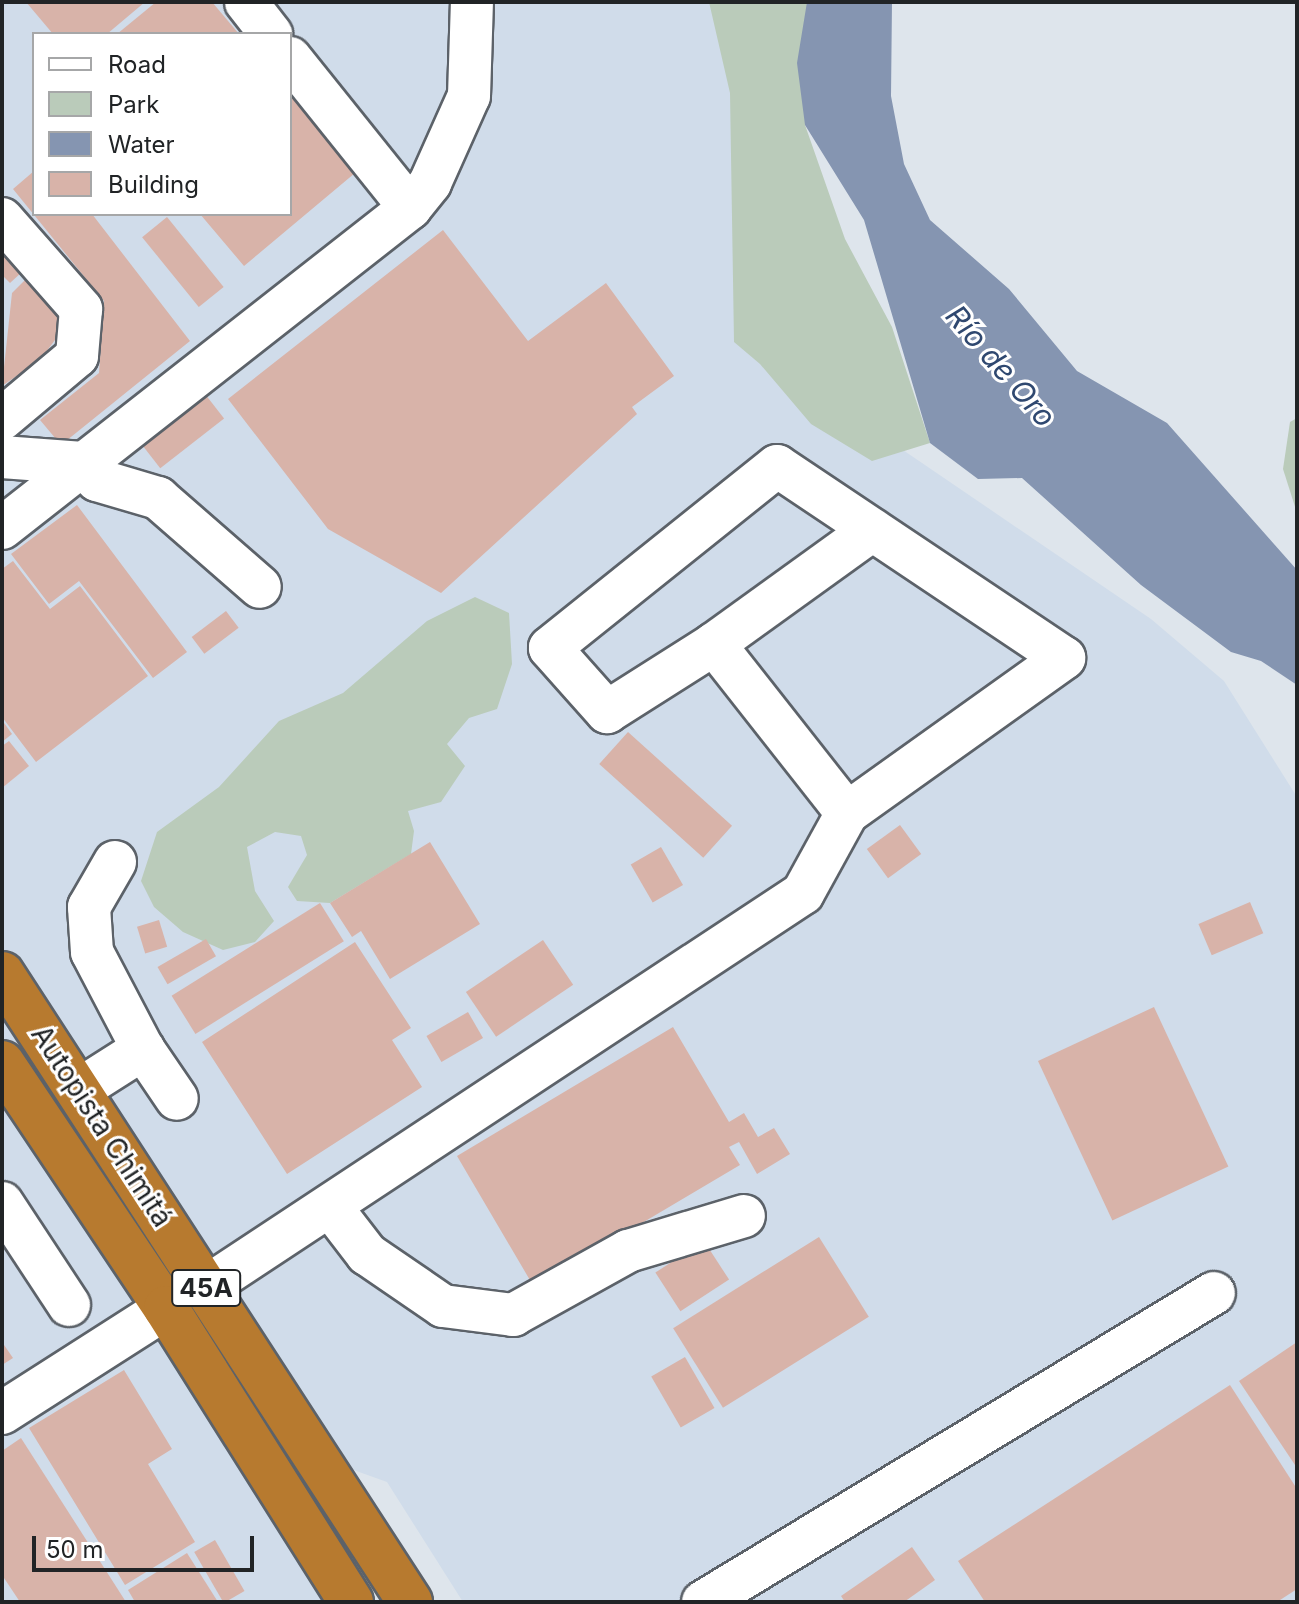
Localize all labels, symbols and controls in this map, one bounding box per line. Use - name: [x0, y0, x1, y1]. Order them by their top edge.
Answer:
- legend: [32, 32, 292, 216]
- text: Road: [108, 50, 166, 79]
- text: Park: [108, 90, 159, 119]
- text: Water: [108, 130, 175, 159]
- text: Building: [108, 170, 199, 199]
- water label: Río de Oro: [939, 298, 1063, 434]
- street label: Autopista Chimitá: [24, 1019, 180, 1233]
- road number: 45A: [170, 1266, 242, 1310]
- scale bar: [36, 1520, 258, 1570]
- text: 50 m: [46, 1535, 104, 1564]

